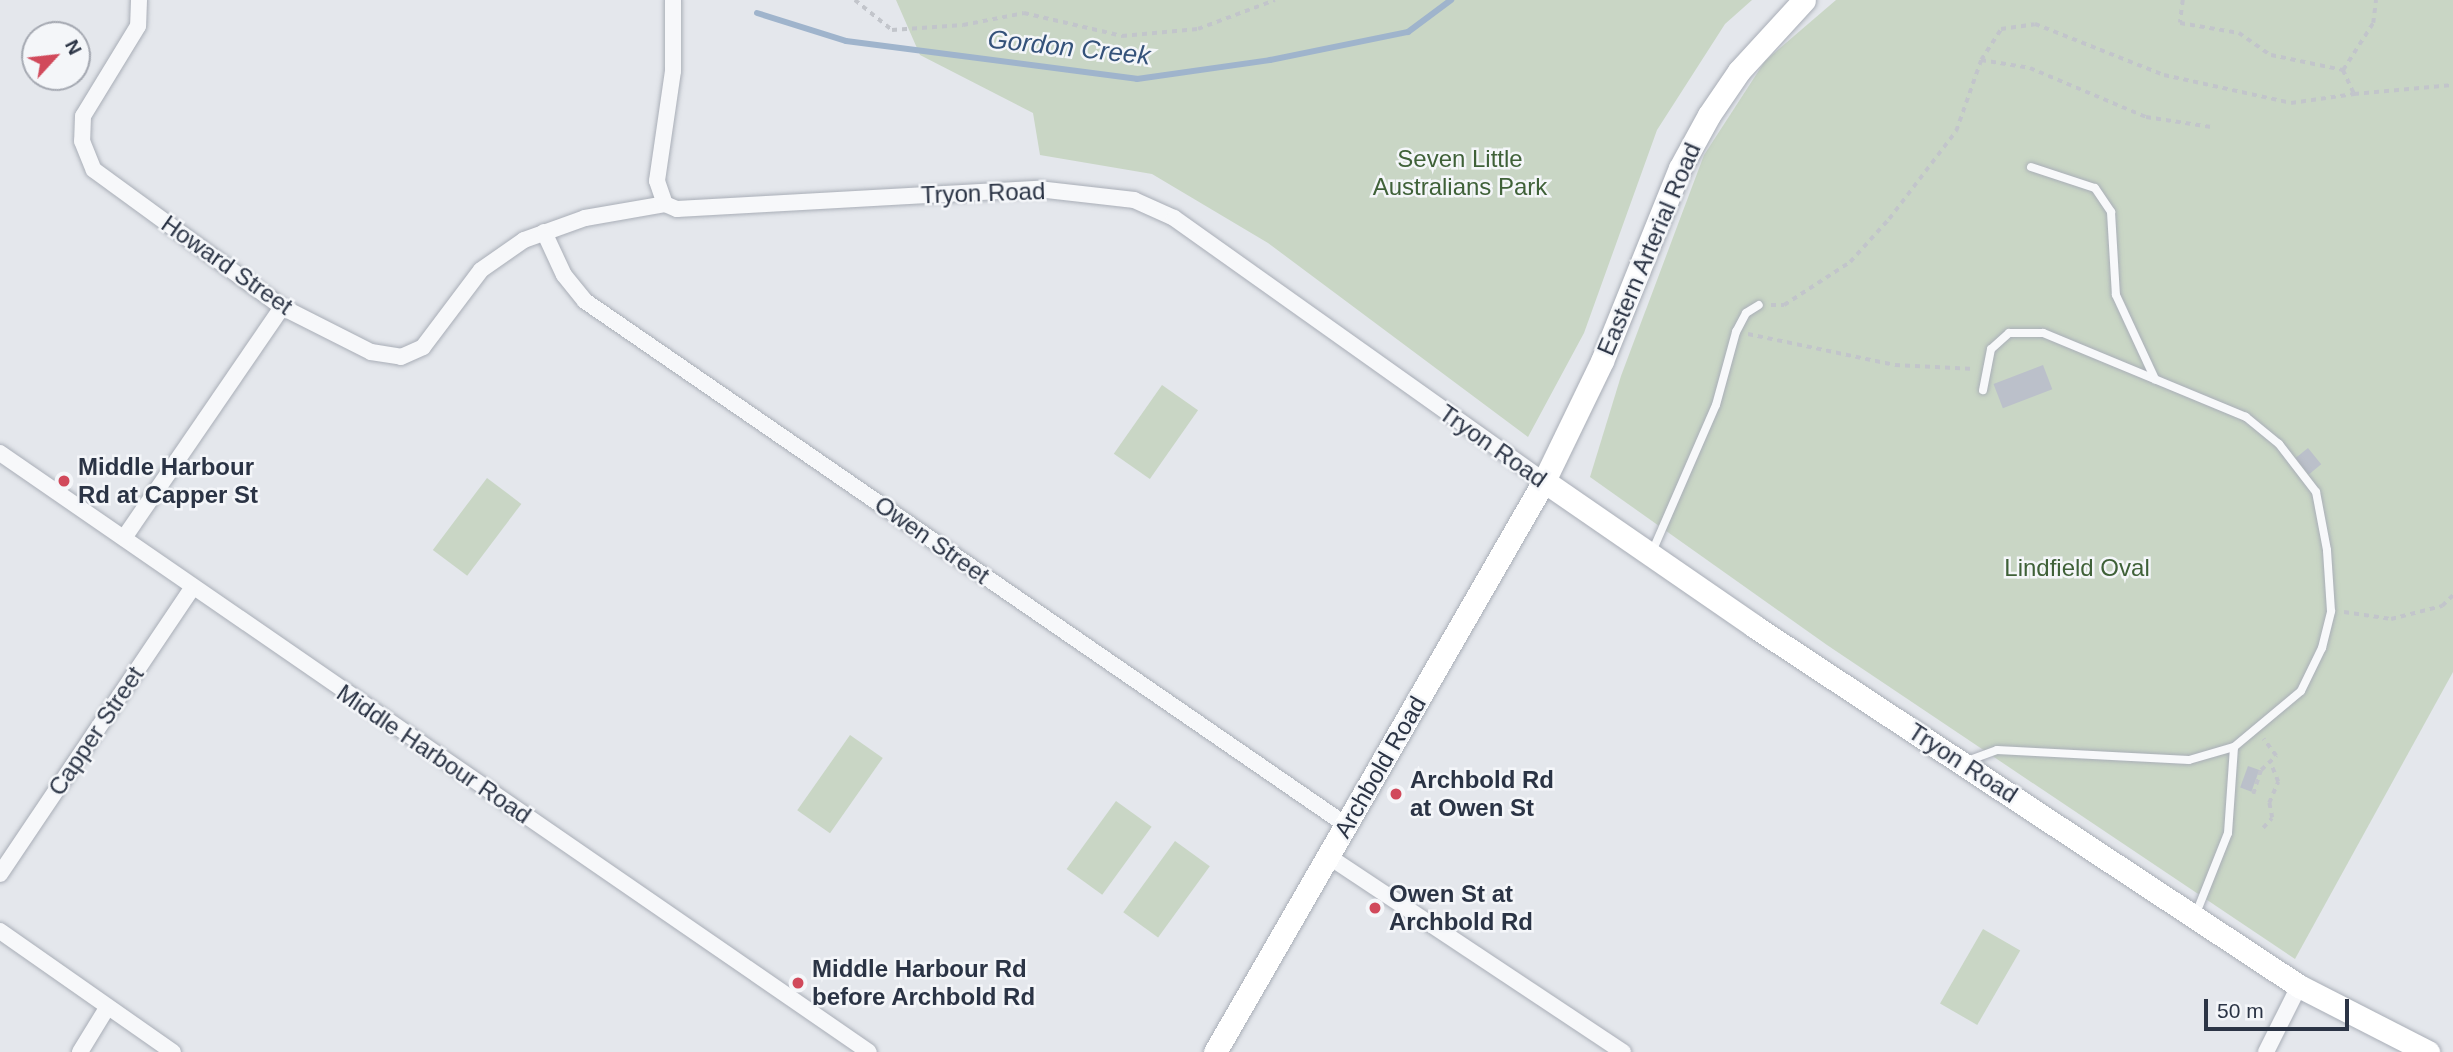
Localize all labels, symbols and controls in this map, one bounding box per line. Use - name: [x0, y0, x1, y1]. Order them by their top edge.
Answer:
- north arrow: [21, 21, 91, 91]
- water label: Gordon Creek: [986, 24, 1152, 72]
- text: N: [61, 36, 86, 58]
- street label: Eastern Arterial Road: [1591, 138, 1707, 360]
- park label: Seven Little Australians Park: [1373, 145, 1547, 201]
- street label: Tryon Road: [920, 176, 1046, 210]
- street label: Howard Street: [156, 209, 298, 321]
- street label: Tryon Road: [1434, 398, 1552, 494]
- place label: Middle Harbour Rd at Capper St: [78, 453, 258, 509]
- marker: Middle Harbour Rd at Capper St: [56, 473, 72, 489]
- street label: Owen Street: [869, 490, 995, 590]
- park label: Lindfield Oval: [2004, 554, 2150, 582]
- street label: Capper Street: [42, 661, 150, 801]
- street label: Middle Harbour Road: [331, 678, 537, 830]
- street label: Archbold Road: [1328, 691, 1432, 843]
- street label: Tryon Road: [1903, 717, 2023, 809]
- place label: Archbold Rd at Owen St: [1410, 766, 1554, 822]
- marker: Archbold Rd at Owen St: [1388, 786, 1404, 802]
- place label: Owen St at Archbold Rd: [1389, 880, 1533, 936]
- marker: Owen St at Archbold Rd: [1367, 900, 1383, 916]
- place label: Middle Harbour Rd before Archbold Rd: [812, 955, 1036, 1011]
- marker: Middle Harbour Rd before Archbold Rd: [790, 975, 806, 991]
- scale bar: [2208, 986, 2353, 1030]
- text: 50 m: [2217, 999, 2264, 1022]

